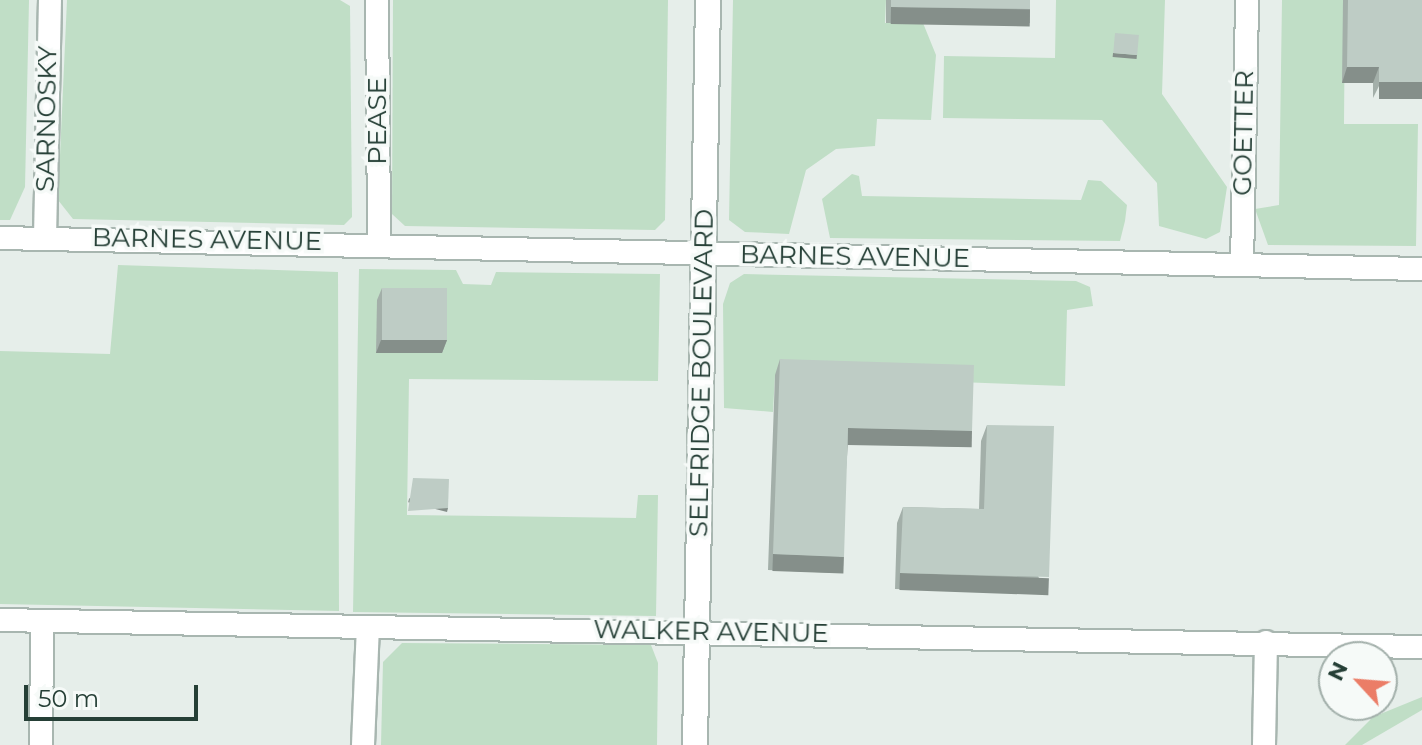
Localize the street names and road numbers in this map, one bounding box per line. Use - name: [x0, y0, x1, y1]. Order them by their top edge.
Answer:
- street label: SARNOSKY: [30, 46, 64, 192]
- street label: GOETTER: [1227, 70, 1261, 196]
- street label: PEASE: [362, 77, 394, 165]
- street label: SELFRIDGE BOULEVARD: [684, 209, 720, 537]
- street label: BARNES AVENUE: [92, 222, 322, 258]
- street label: BARNES AVENUE: [740, 239, 970, 275]
- street label: WALKER AVENUE: [593, 614, 829, 650]

